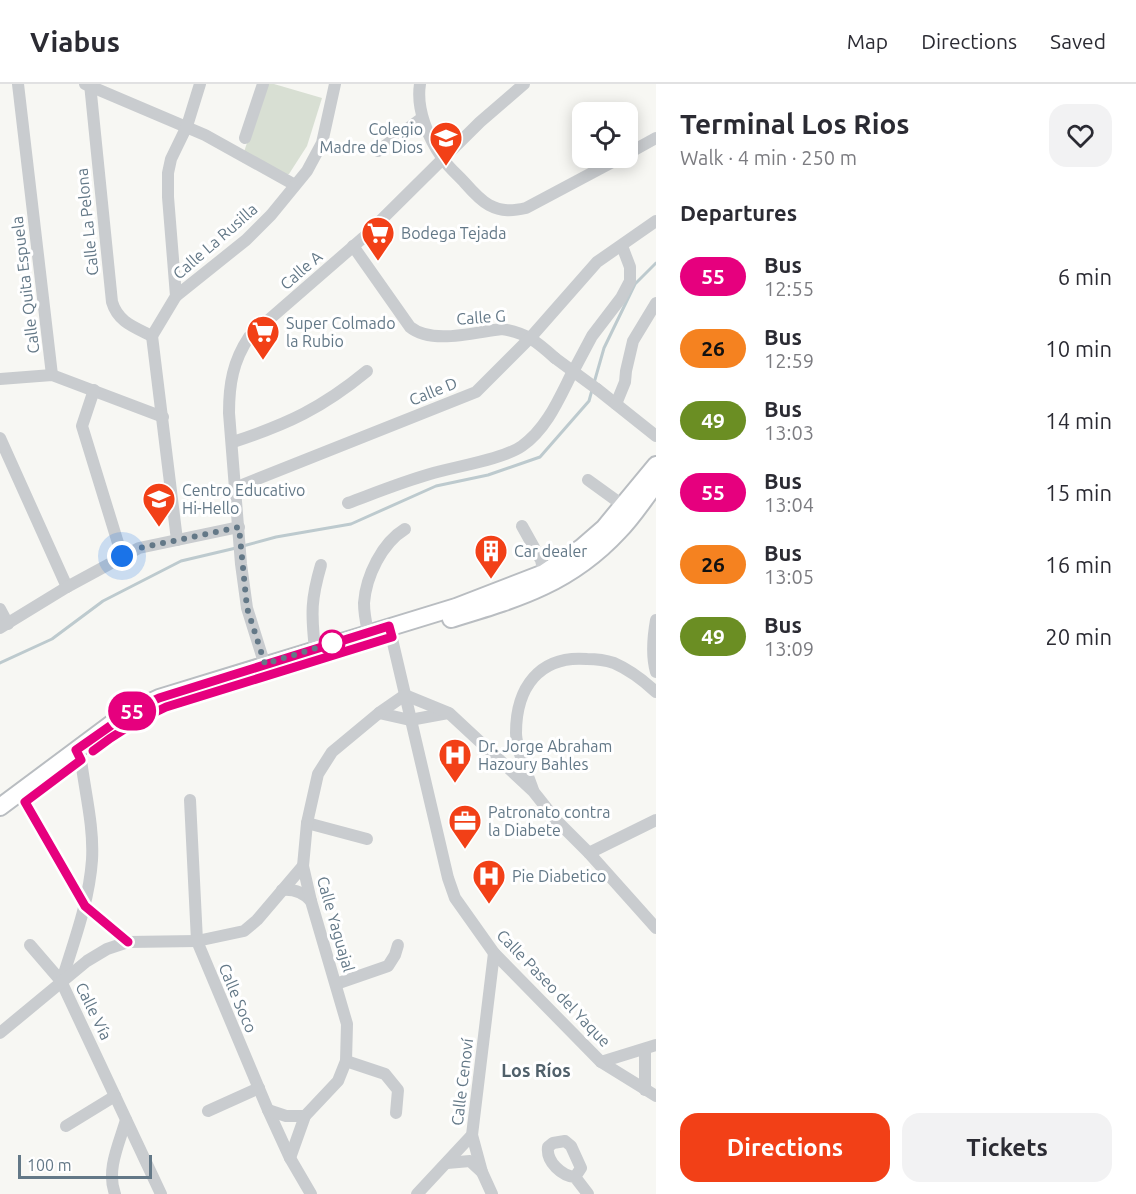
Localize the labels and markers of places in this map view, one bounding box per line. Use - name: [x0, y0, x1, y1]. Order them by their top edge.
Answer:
- place label: Colegio Madre de Dios: [320, 120, 423, 156]
- school or university icon: Colegio Madre de Dios: [428, 120, 464, 167]
- supermarket icon: Bodega Tejada: [360, 215, 396, 262]
- place label: Bodega Tejada: [401, 224, 506, 242]
- supermarket icon: Super Colmado la Rubio: [245, 314, 281, 361]
- place label: Super Colmado la Rubio: [286, 314, 396, 350]
- school or university icon: Centro Educativo Hi-Hello: [141, 481, 177, 528]
- place label: Centro Educativo Hi-Hello: [182, 481, 305, 517]
- building icon: Car dealer: [473, 533, 509, 580]
- place label: Car dealer: [514, 542, 587, 560]
- unlabelled marker: [319, 630, 345, 656]
- hospital icon: Dr. Jorge Abraham Hazoury Bahles: [437, 737, 473, 784]
- place label: Dr. Jorge Abraham Hazoury Bahles: [478, 737, 612, 773]
- office icon: Patronato contra la Diabete: [447, 803, 483, 850]
- place label: Patronato contra la Diabete: [488, 803, 610, 839]
- hospital icon: Pie Diabetico: [471, 858, 507, 905]
- place label: Pie Diabetico: [512, 867, 606, 885]

